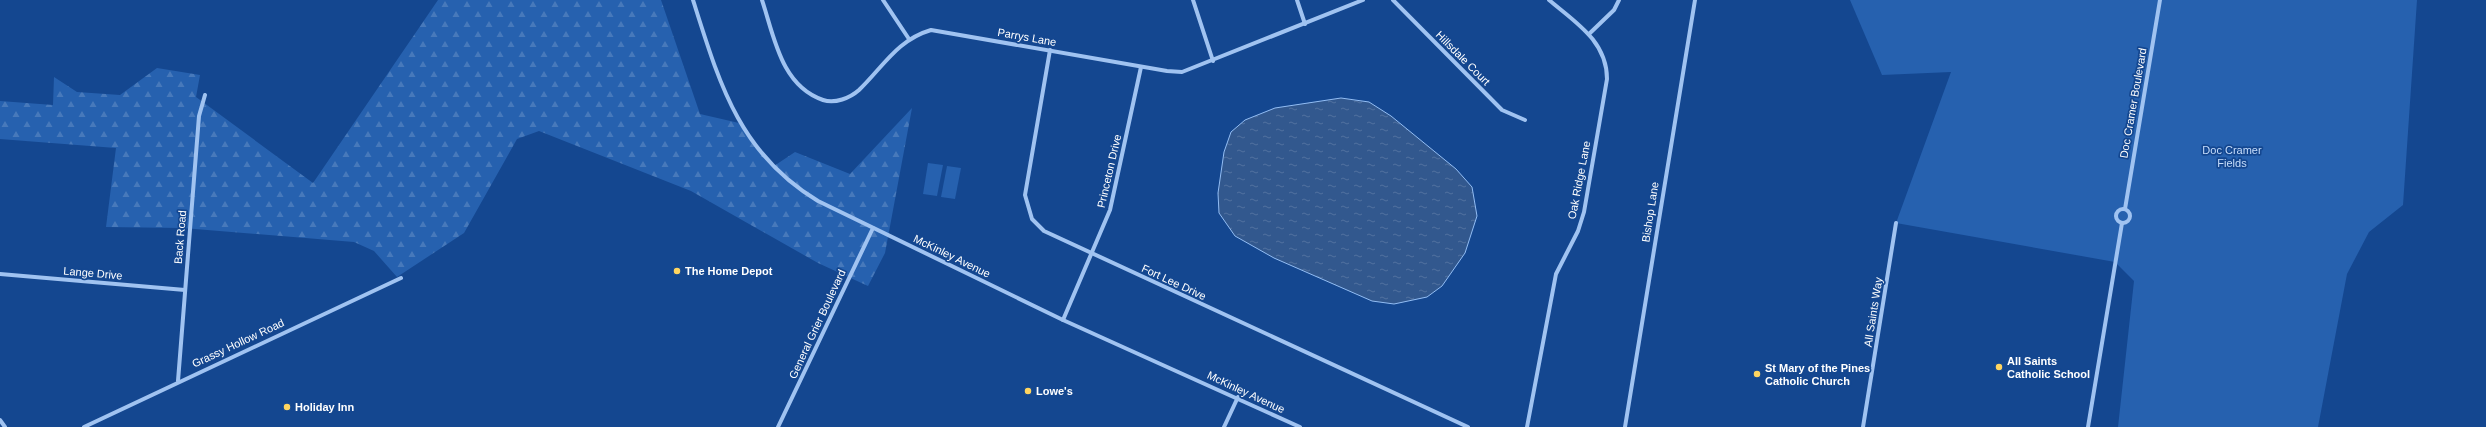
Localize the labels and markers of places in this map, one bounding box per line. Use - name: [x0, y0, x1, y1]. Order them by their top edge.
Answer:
- place label: The Home Depot: [685, 265, 773, 277]
- marker: The Home Depot: [672, 266, 682, 276]
- place label: All Saints Catholic School: [2007, 355, 2090, 380]
- place label: St Mary of the Pines Catholic Church: [1765, 362, 1870, 387]
- marker: All Saints Catholic School: [1994, 362, 2004, 372]
- marker: St Mary of the Pines Catholic Church: [1752, 369, 1762, 379]
- place label: Lowe's: [1036, 385, 1073, 397]
- marker: Lowe's: [1023, 386, 1033, 396]
- place label: Holiday Inn: [295, 401, 355, 413]
- marker: Holiday Inn: [282, 402, 292, 412]

